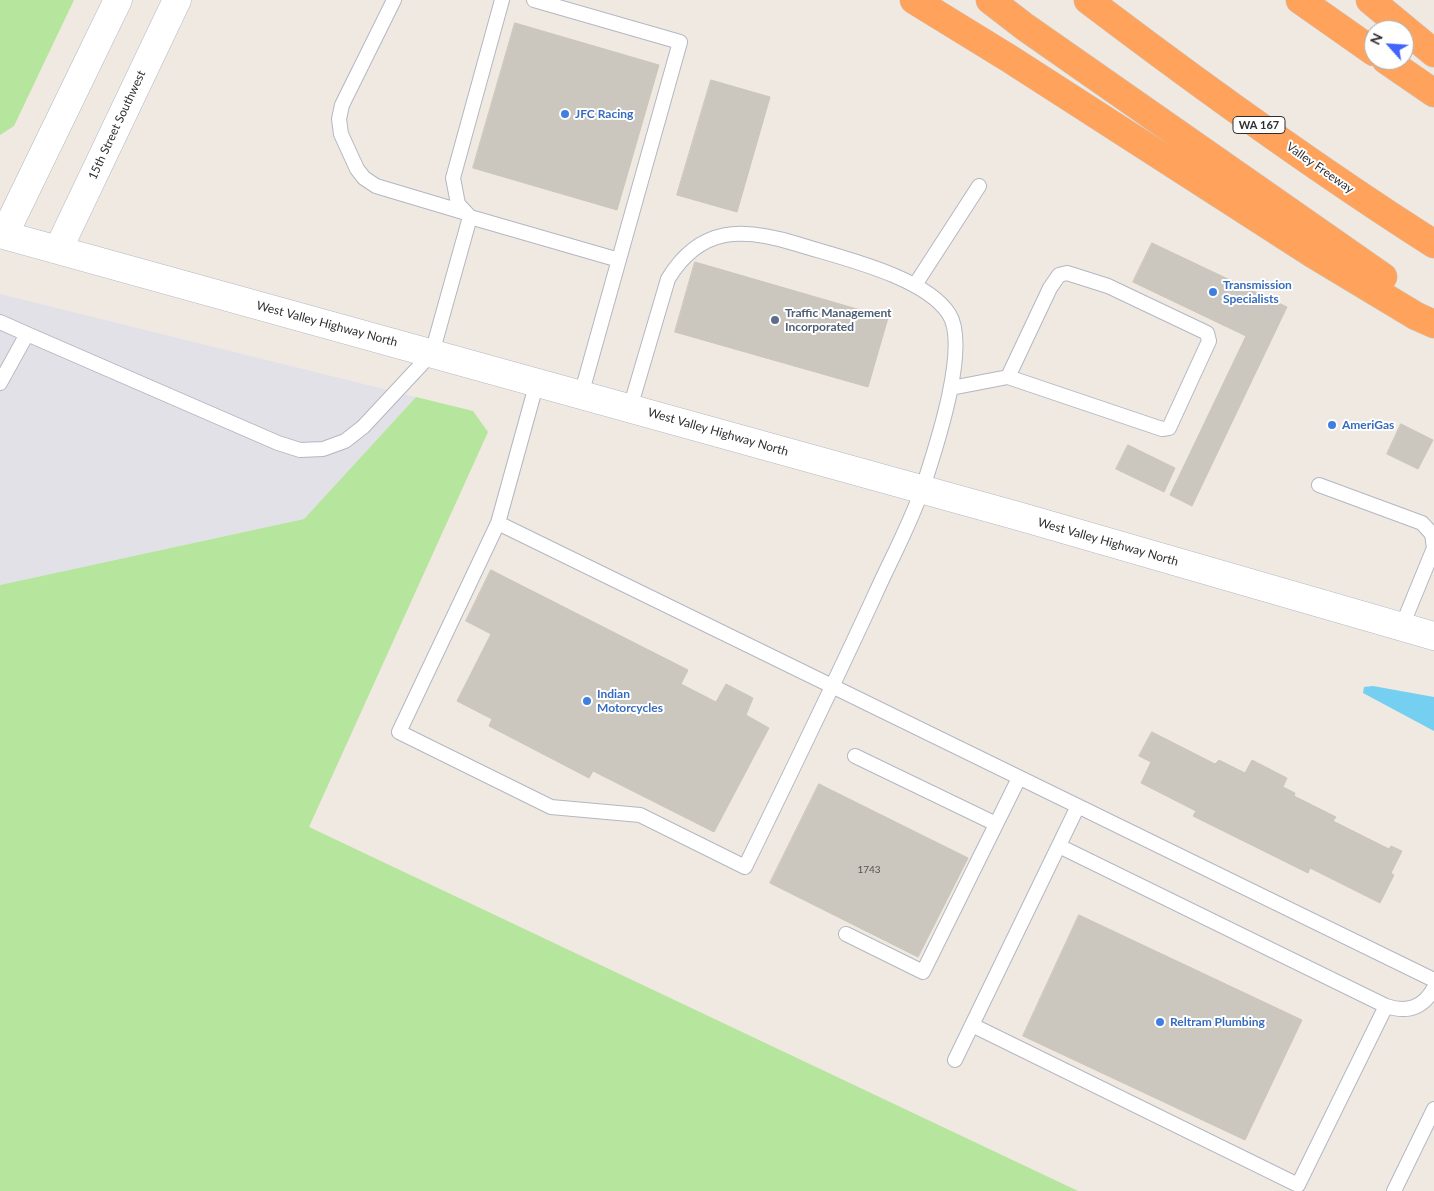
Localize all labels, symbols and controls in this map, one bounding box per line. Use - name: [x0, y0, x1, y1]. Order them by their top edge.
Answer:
- north arrow: [1364, 20, 1414, 70]
- text: N: [1366, 30, 1386, 47]
- street label: 15th Street Southwest: [85, 68, 149, 182]
- place label: JFC Racing: [575, 107, 633, 121]
- marker: JFC Racing: [559, 108, 571, 120]
- road number: WA 167: [1233, 116, 1285, 134]
- street label: Valley Freeway: [1284, 140, 1356, 196]
- place label: Transmission Specialists: [1223, 278, 1292, 306]
- marker: Transmission Specialists: [1207, 286, 1219, 298]
- street label: West Valley Highway North: [255, 298, 399, 350]
- place label: Traffic Management Incorporated: [785, 306, 892, 334]
- marker: Traffic Management Incorporated: [769, 314, 781, 326]
- street label: West Valley Highway North: [646, 405, 790, 459]
- place label: AmeriGas: [1342, 418, 1394, 432]
- marker: AmeriGas: [1326, 419, 1338, 431]
- street label: West Valley Highway North: [1036, 515, 1180, 569]
- place label: Indian Motorcycles: [597, 687, 663, 715]
- marker: Indian Motorcycles: [581, 695, 593, 707]
- house number: 1743: [857, 864, 881, 876]
- place label: Reltram Plumbing: [1170, 1015, 1265, 1029]
- marker: Reltram Plumbing: [1154, 1016, 1166, 1028]

